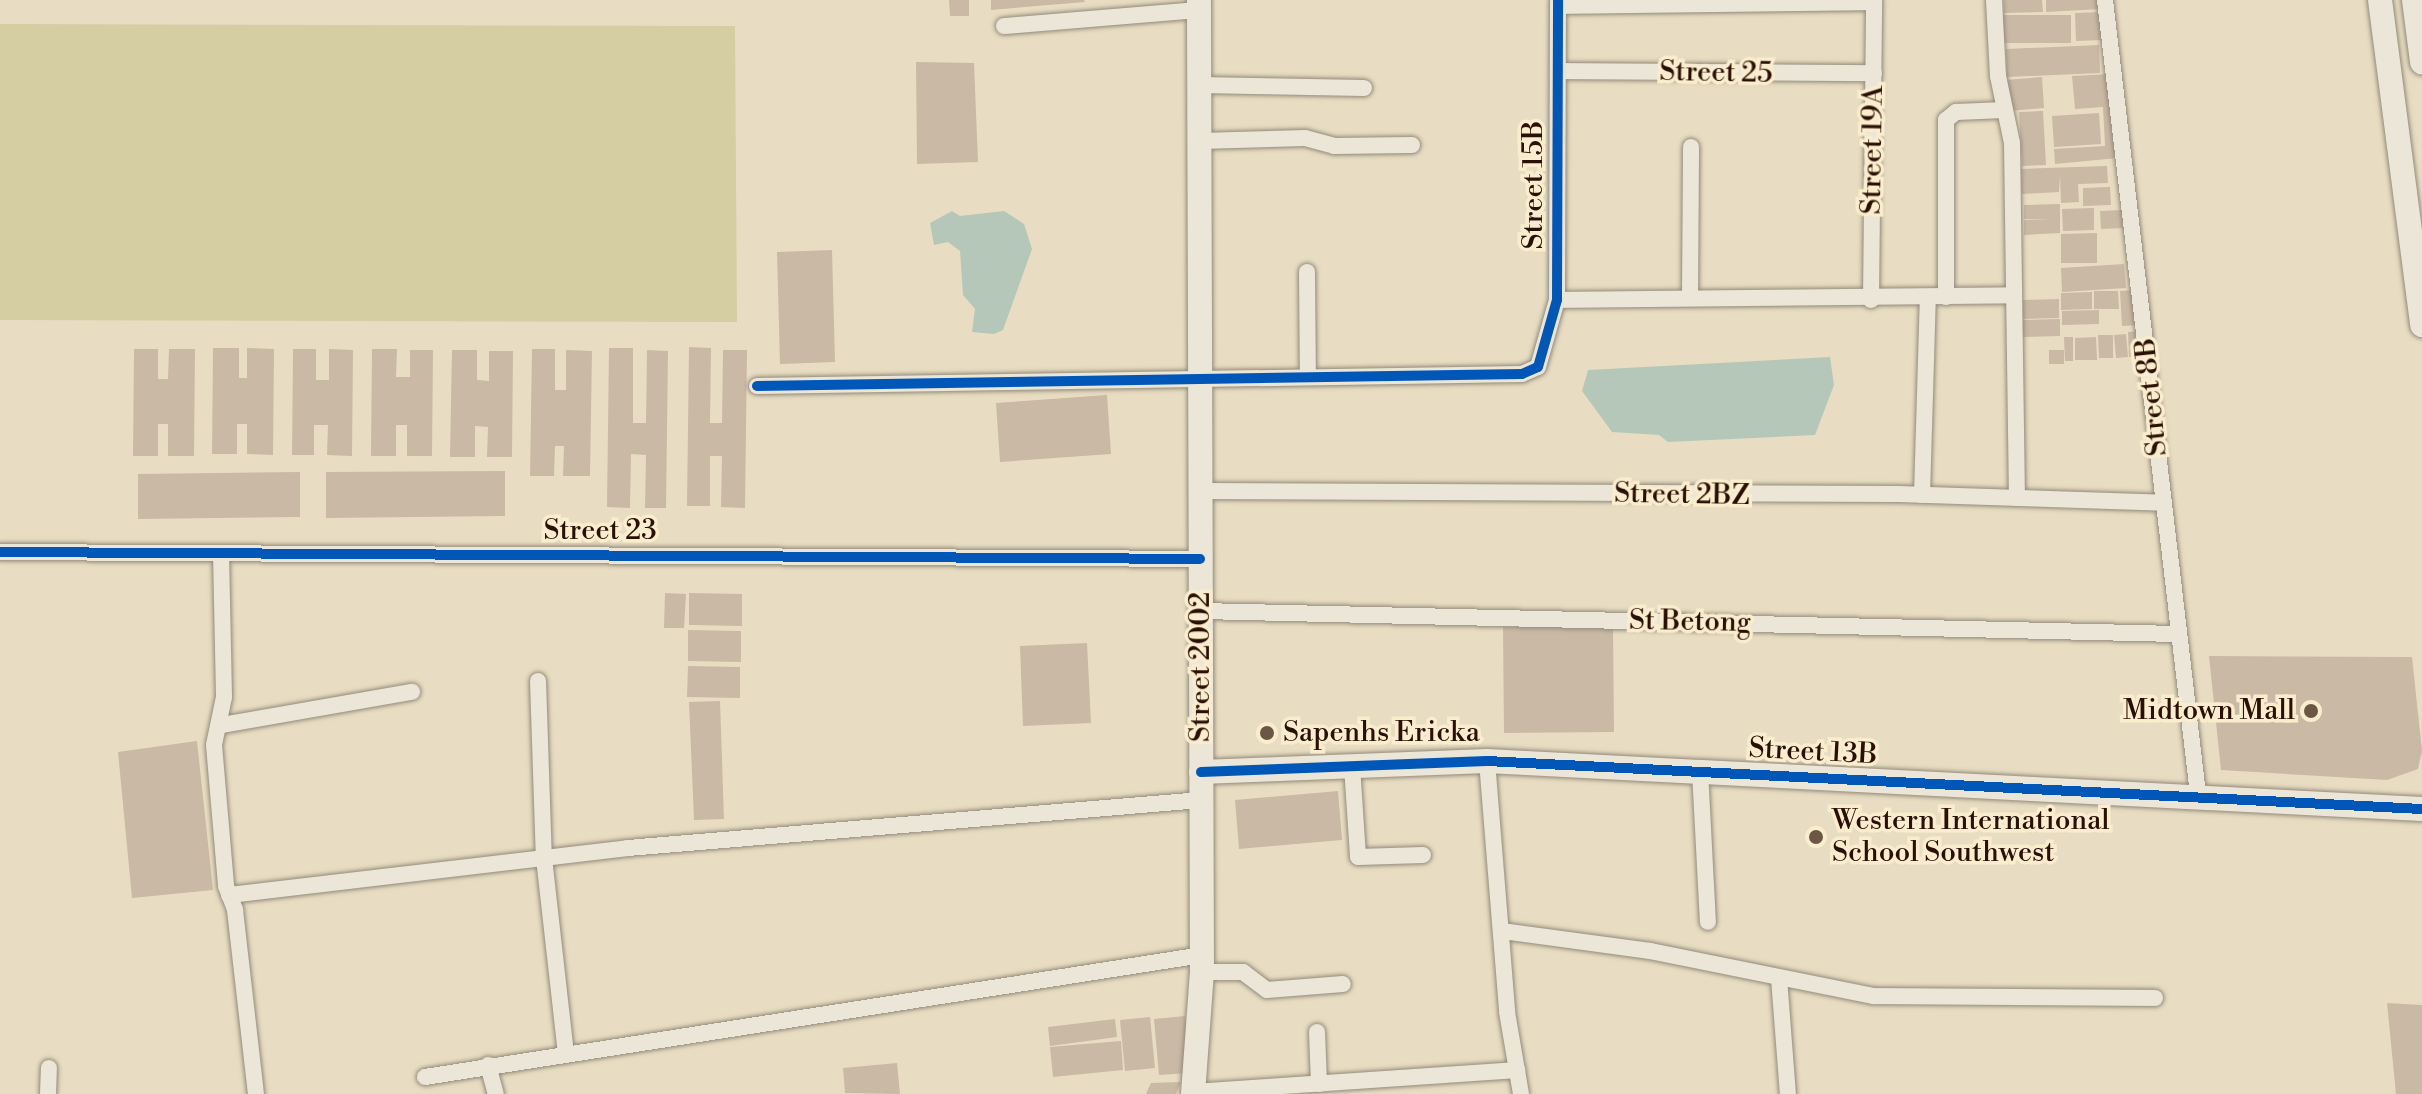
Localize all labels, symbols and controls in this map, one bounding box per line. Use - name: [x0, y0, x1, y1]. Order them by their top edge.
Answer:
- street label: Street 25: [1659, 55, 1773, 91]
- street label: Street 19A: [1855, 85, 1891, 215]
- street label: Street 15B: [1517, 121, 1551, 249]
- street label: Street 8B: [2129, 336, 2175, 458]
- street label: Street 2BZ: [1614, 477, 1750, 513]
- street label: Street 23: [543, 514, 657, 548]
- street label: Street 2002: [1184, 592, 1218, 742]
- street label: St Betong: [1629, 604, 1751, 640]
- place label: Midtown Mall: [2123, 694, 2295, 728]
- marker: Midtown Mall: [2302, 702, 2320, 720]
- place label: Sapenhs Ericka: [1283, 716, 1480, 750]
- marker: Sapenhs Ericka: [1258, 724, 1276, 742]
- street label: Street 13B: [1748, 732, 1878, 772]
- place label: Western International School Southwest: [1832, 804, 2110, 870]
- marker: Western International School Southwest: [1807, 828, 1825, 846]

